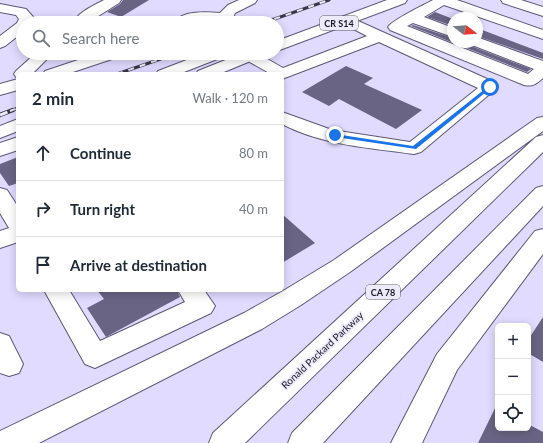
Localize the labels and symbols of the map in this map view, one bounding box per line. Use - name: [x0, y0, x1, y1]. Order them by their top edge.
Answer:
- north arrow: [447, 12, 483, 48]
- road number: CR S14: [320, 16, 358, 30]
- route start: [481, 78, 499, 96]
- route end: [326, 126, 344, 144]
- road number: CA 78: [366, 285, 400, 299]
- street label: Ronald Packard Parkway: [279, 308, 366, 391]

